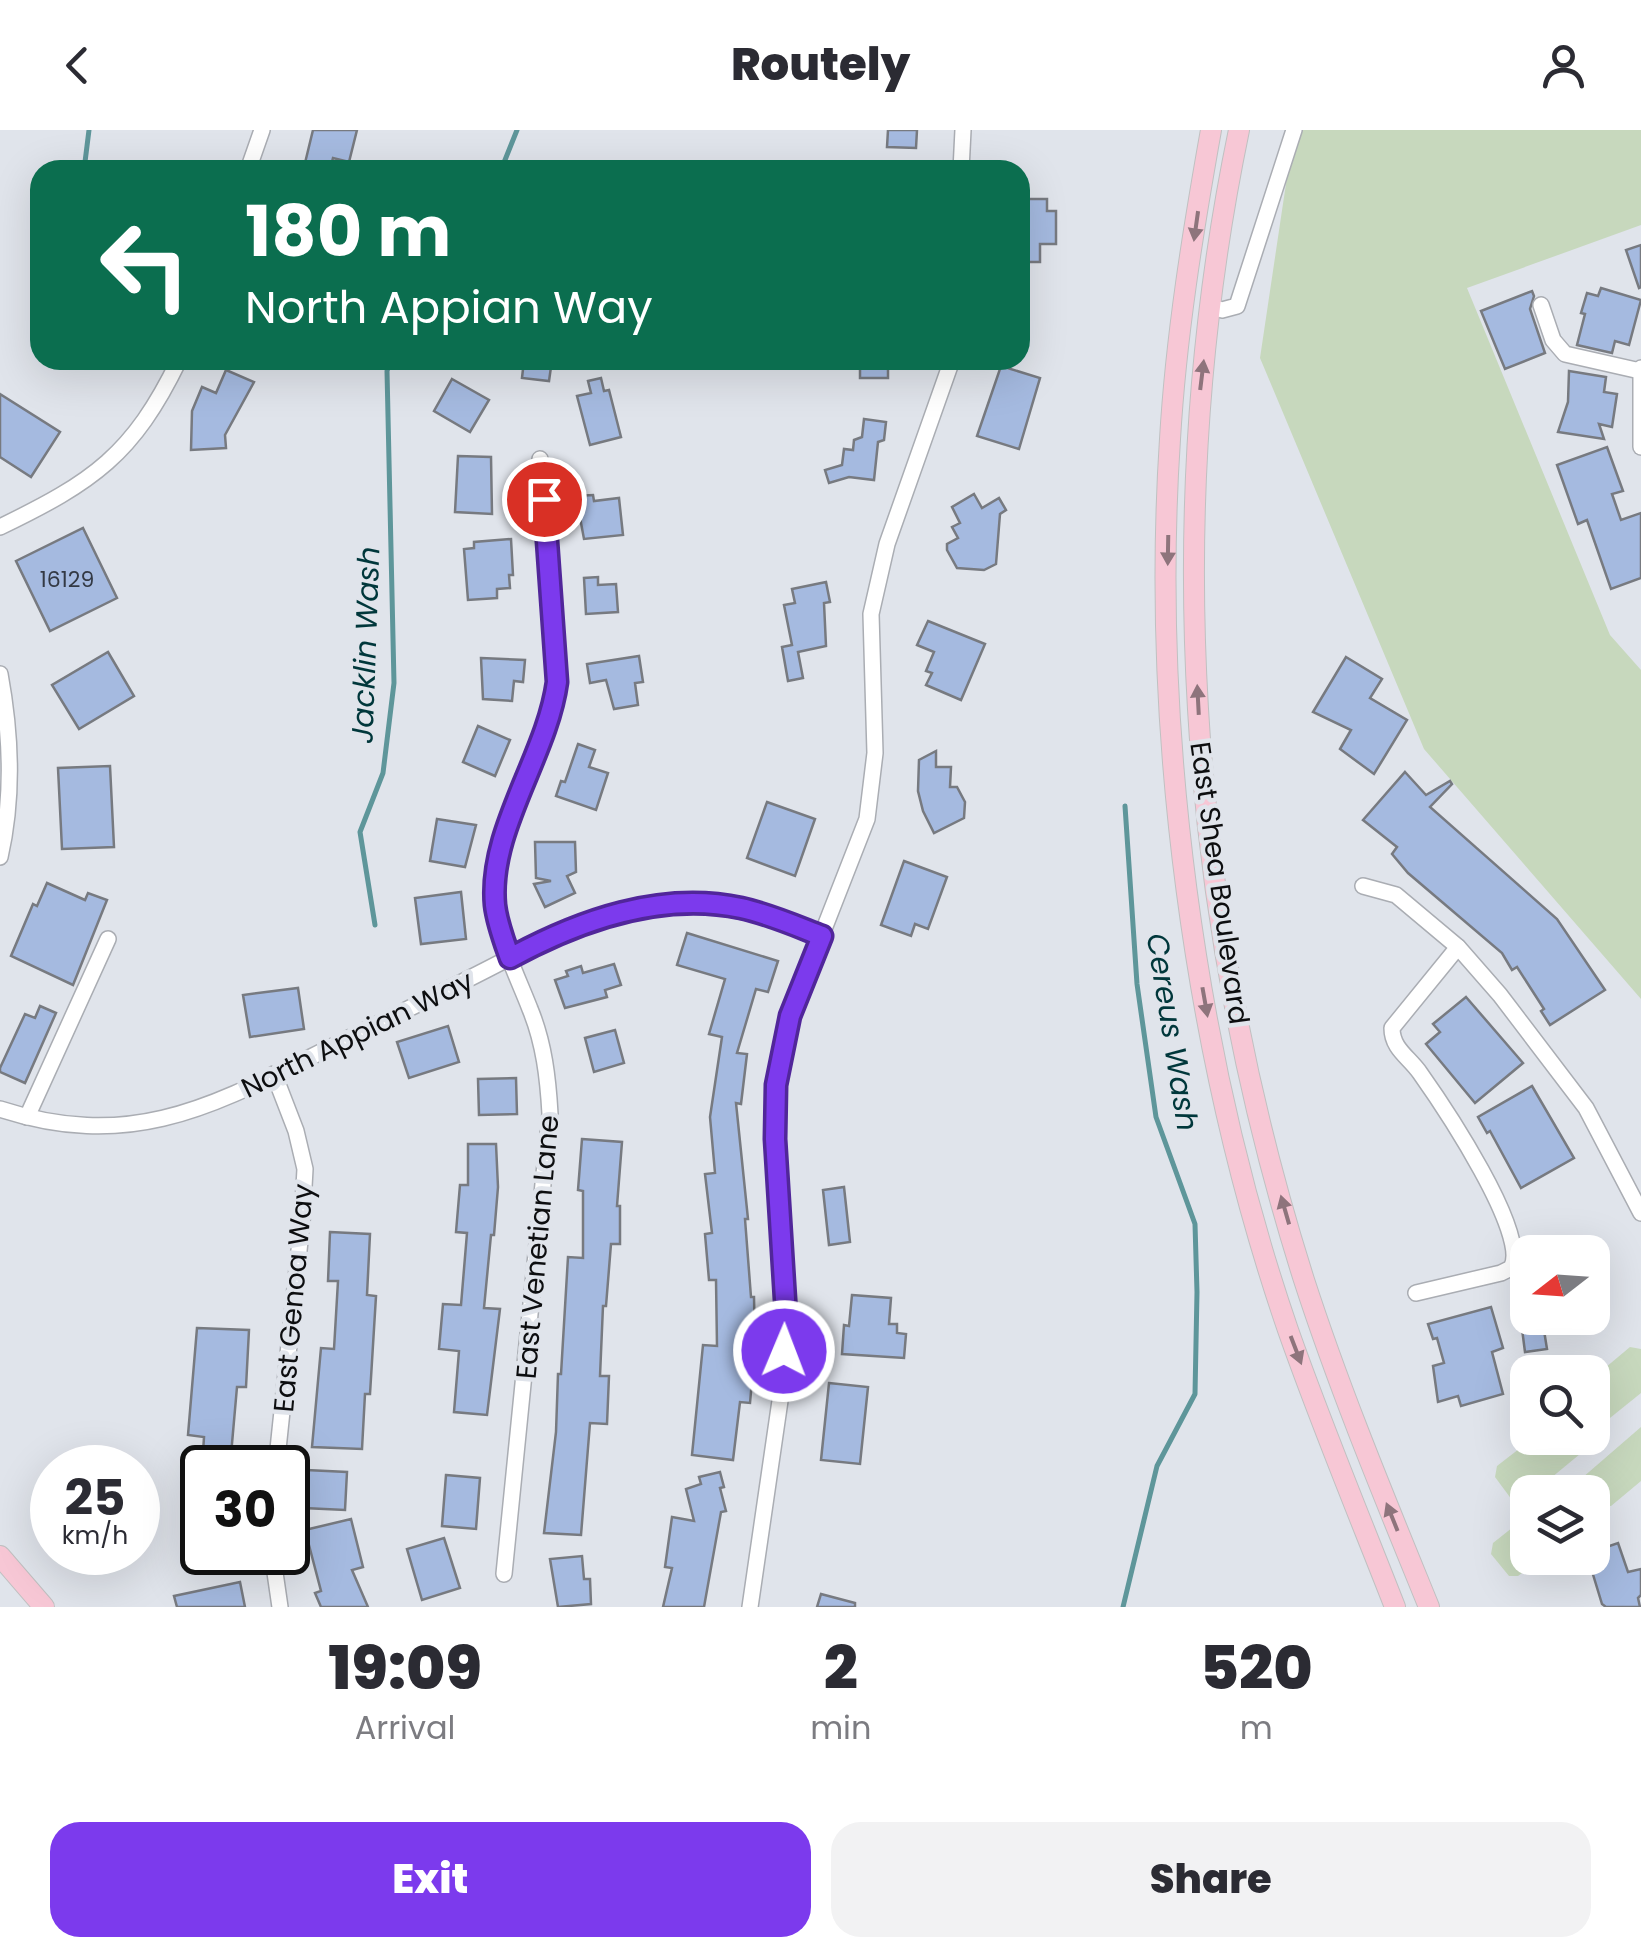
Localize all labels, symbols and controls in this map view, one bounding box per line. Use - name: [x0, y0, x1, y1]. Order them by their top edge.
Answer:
- text: Routely: [731, 33, 910, 96]
- icon: back: [50, 38, 105, 93]
- icon: person: [1536, 38, 1591, 93]
- text: 180 m: [245, 182, 451, 281]
- icon: left: [80, 200, 210, 330]
- one-way arrow: [1187, 211, 1203, 243]
- text: North Appian Way: [245, 276, 653, 339]
- one-way arrow: [1194, 359, 1210, 390]
- pin: [502, 457, 587, 542]
- icon: arrive: [517, 472, 572, 527]
- one-way arrow: [1160, 534, 1176, 566]
- water label: Jacklin Wash: [341, 546, 390, 744]
- house number: 16129: [40, 564, 94, 595]
- one-way arrow: [1190, 683, 1206, 715]
- street label: East Shea Boulevard: [1180, 739, 1259, 1027]
- water label: Cereus Wash: [1136, 930, 1209, 1134]
- street label: North Appian Way: [235, 961, 480, 1108]
- one-way arrow: [1198, 986, 1213, 1018]
- street label: East Venetian Lane: [507, 1113, 568, 1381]
- street label: East Genoa Way: [264, 1182, 323, 1414]
- one-way arrow: [1276, 1195, 1292, 1226]
- north arrow: [1510, 1235, 1610, 1335]
- map controls: [1510, 1235, 1610, 1575]
- position arrow: [732, 1299, 836, 1403]
- one-way arrow: [1288, 1335, 1304, 1365]
- button: search: [1510, 1355, 1610, 1455]
- speed limit sign: 30: [180, 1445, 310, 1575]
- text: 25: [64, 1462, 126, 1533]
- button: layers: [1510, 1475, 1610, 1575]
- one-way arrow: [1384, 1502, 1400, 1532]
- text: km/h: [62, 1518, 128, 1553]
- text: 19:09: [328, 1626, 482, 1710]
- text: 2: [824, 1626, 858, 1710]
- text: 520: [1200, 1626, 1313, 1710]
- text: Arrival: [355, 1705, 455, 1750]
- text: min: [810, 1705, 871, 1750]
- text: m: [1240, 1705, 1273, 1750]
- button: Exit: [50, 1822, 811, 1937]
- button: Share: [831, 1822, 1591, 1937]

